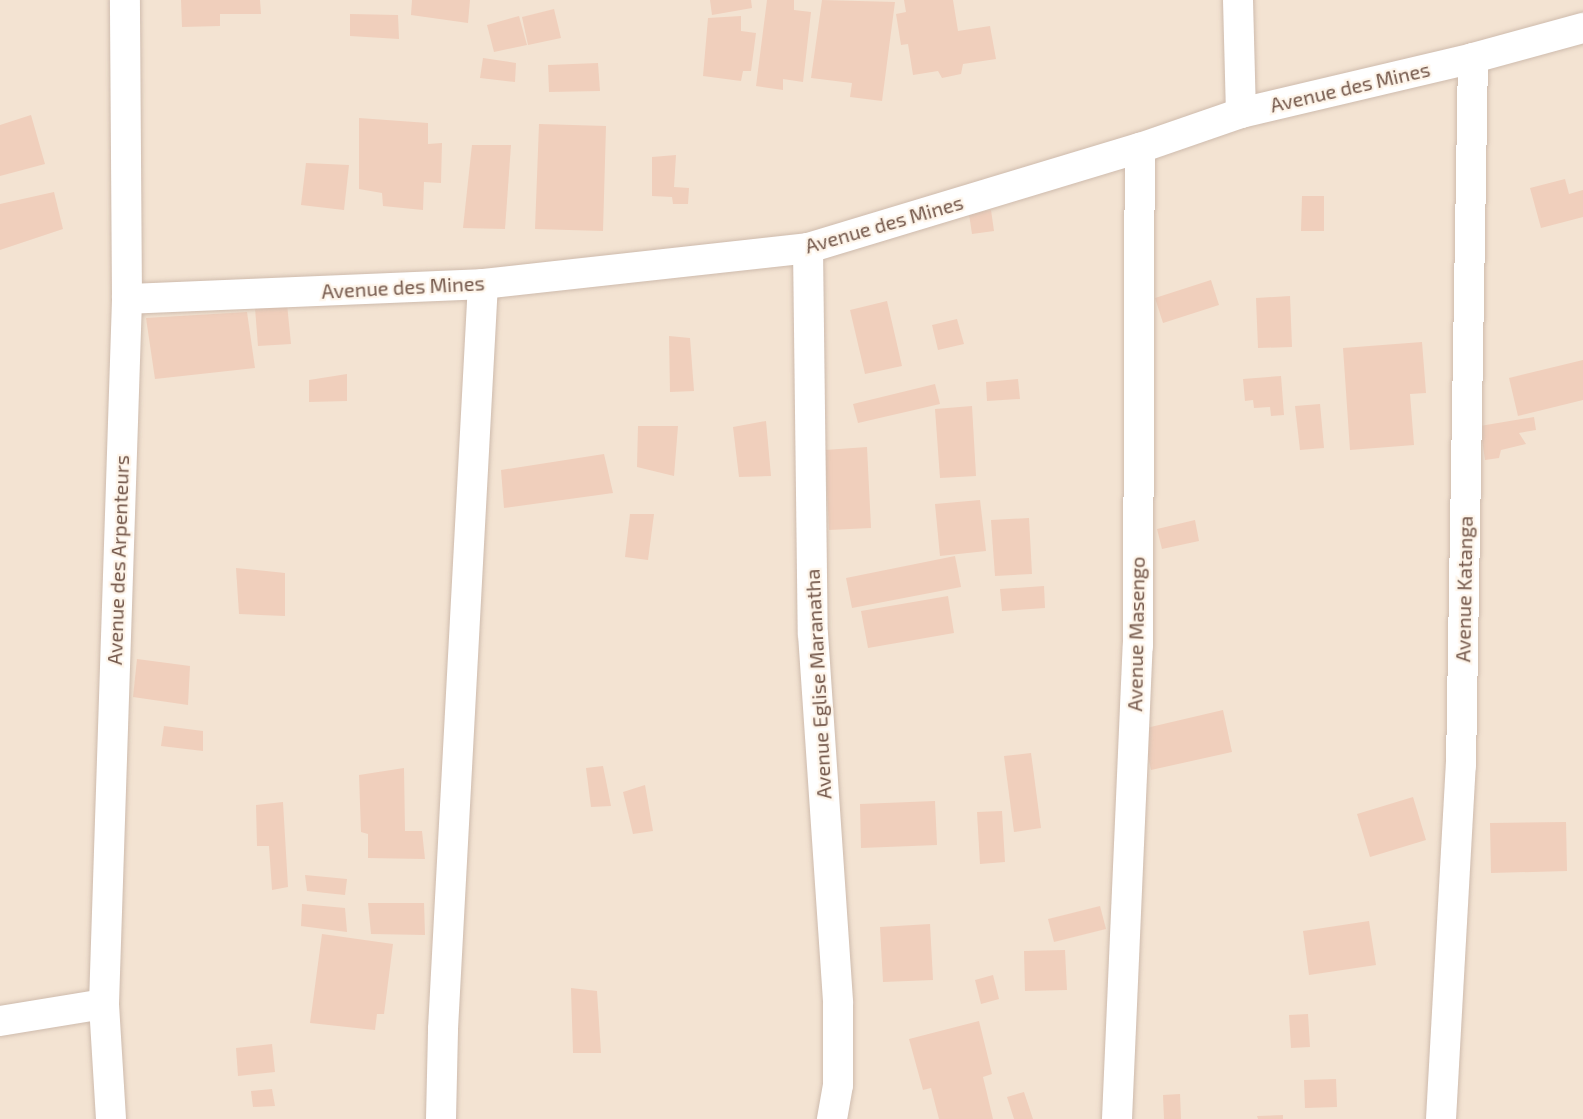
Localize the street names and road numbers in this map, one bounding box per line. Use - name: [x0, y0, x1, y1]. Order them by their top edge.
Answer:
- street label: Avenue des Mines: [1268, 57, 1432, 117]
- street label: Avenue des Mines: [802, 190, 966, 258]
- street label: Avenue des Mines: [321, 271, 485, 303]
- street label: Avenue des Arpenteurs: [102, 454, 134, 666]
- street label: Avenue Katanga: [1451, 516, 1477, 662]
- street label: Avenue Masengo: [1123, 556, 1149, 712]
- street label: Avenue Eglise Maranatha: [800, 568, 836, 800]

